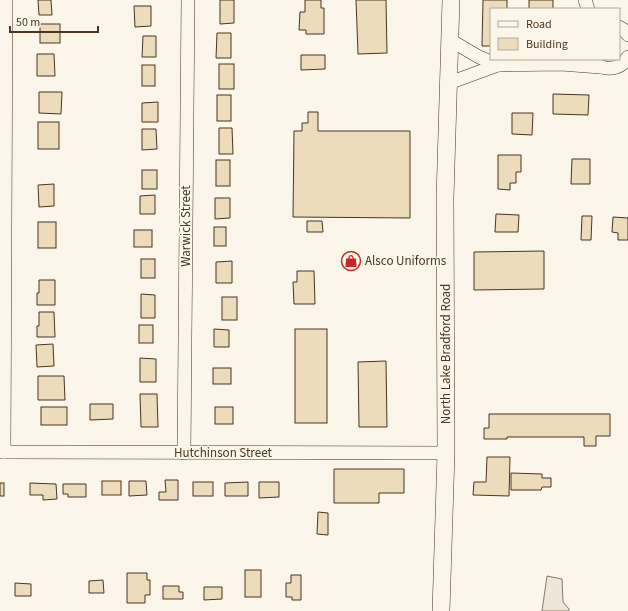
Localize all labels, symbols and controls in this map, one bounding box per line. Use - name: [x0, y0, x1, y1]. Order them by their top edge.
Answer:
- scale bar: [10, 8, 98, 34]
- legend: [490, 8, 620, 60]
- text: 50 m: [16, 14, 40, 31]
- text: Road: [526, 16, 552, 33]
- text: Building: [526, 36, 568, 53]
- street label: Warwick Street: [177, 185, 195, 267]
- shop icon: Alsco Uniforms: [340, 250, 362, 272]
- place label: Alsco Uniforms: [365, 252, 447, 270]
- street label: North Lake Bradford Road: [437, 284, 455, 424]
- street label: Hutchinson Street: [174, 444, 273, 462]

